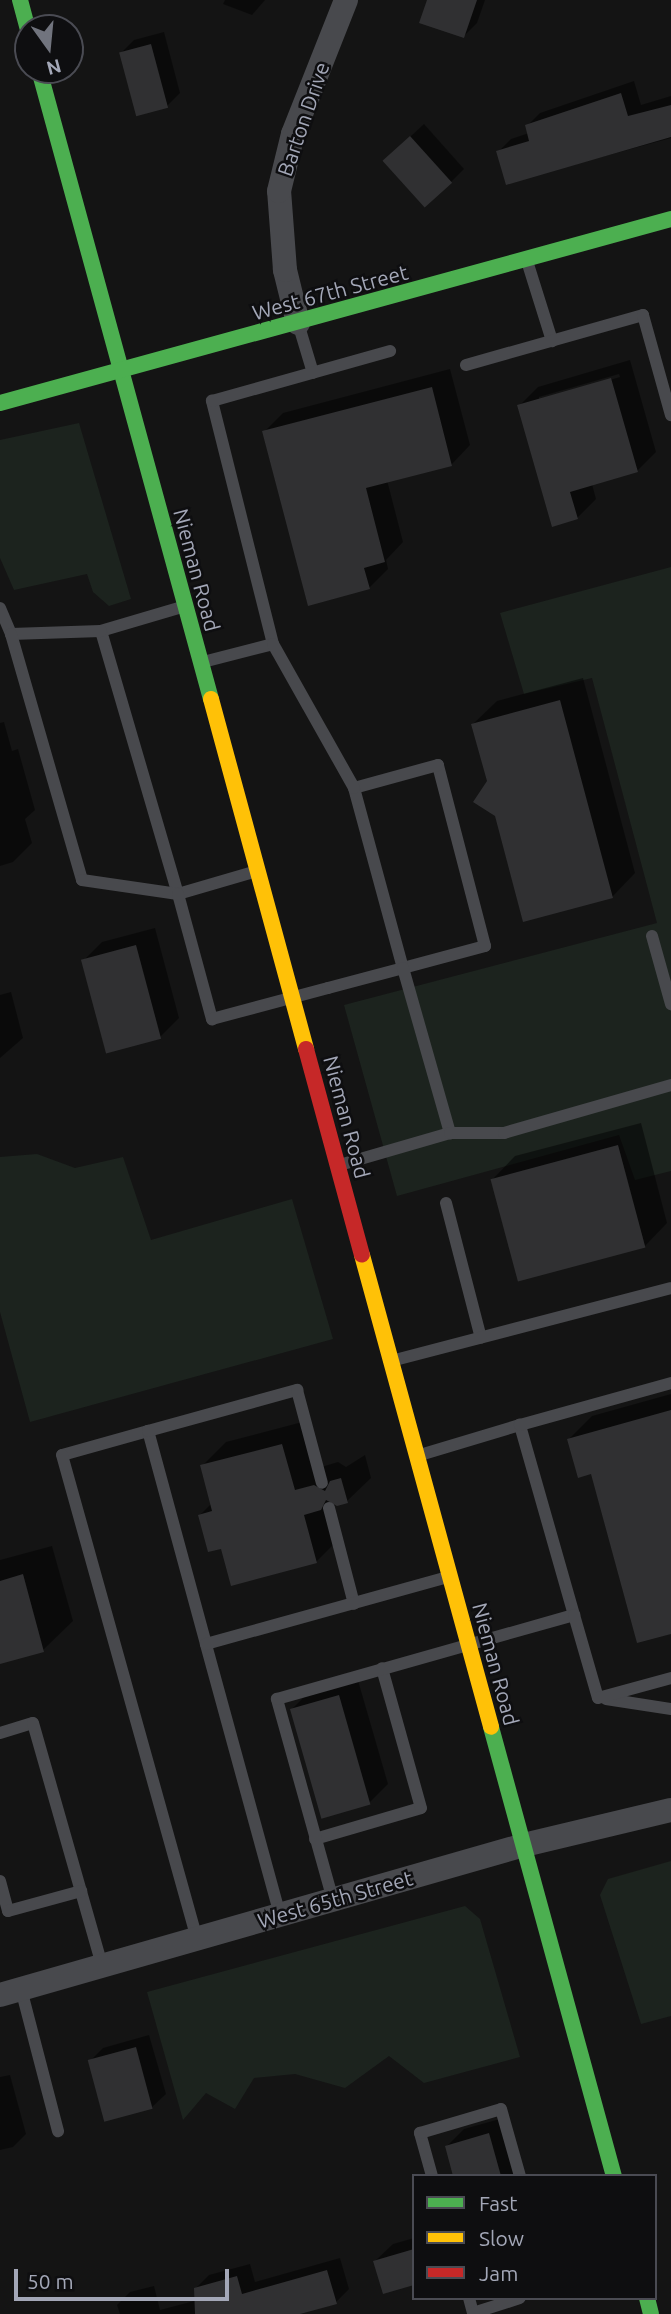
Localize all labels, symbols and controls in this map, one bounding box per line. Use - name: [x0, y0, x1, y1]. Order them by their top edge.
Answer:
- north arrow: [14, 14, 84, 84]
- text: N: [44, 55, 64, 80]
- street label: Barton Drive: [272, 59, 334, 179]
- street label: West 67th Street: [249, 259, 411, 325]
- street label: Nieman Road: [169, 506, 225, 634]
- street label: Nieman Road: [319, 1053, 375, 1181]
- street label: Nieman Road: [468, 1600, 524, 1728]
- street label: West 65th Street: [255, 1865, 415, 1933]
- legend: [412, 2174, 657, 2300]
- text: Fast: [479, 2191, 517, 2215]
- text: Slow: [479, 2226, 524, 2250]
- scale bar: [18, 2254, 233, 2298]
- text: Jam: [479, 2261, 518, 2285]
- text: 50 m: [27, 2269, 74, 2293]

